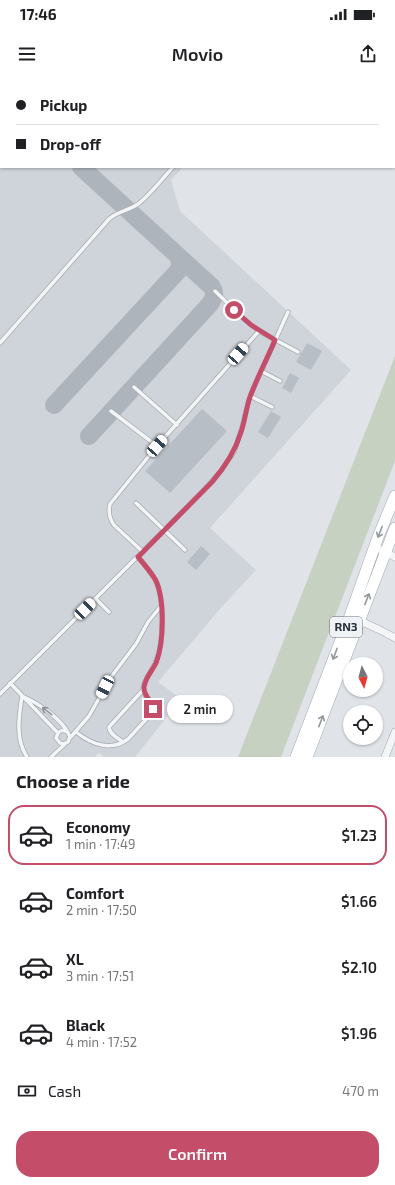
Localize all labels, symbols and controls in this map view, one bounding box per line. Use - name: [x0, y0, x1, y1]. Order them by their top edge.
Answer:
- text: 17:46: [20, 5, 57, 23]
- icon: menu: [16, 43, 38, 65]
- text: Movio: [172, 43, 223, 65]
- icon: share: [357, 43, 379, 65]
- text: Pickup: [40, 96, 87, 114]
- text: Drop-off: [40, 135, 101, 153]
- route start: [225, 301, 243, 319]
- car: [226, 341, 250, 367]
- car: [145, 433, 169, 459]
- one-way arrow: [376, 526, 384, 538]
- one-way arrow: [364, 593, 372, 605]
- car: [72, 596, 98, 622]
- road number: RN3: [330, 617, 362, 637]
- one-way arrow: [331, 648, 339, 660]
- north arrow: [343, 657, 383, 697]
- map controls: [343, 657, 383, 745]
- car: [94, 674, 116, 700]
- callout: 2 min: [167, 695, 233, 723]
- route end: [144, 700, 162, 718]
- text: 2 min: [184, 701, 216, 717]
- button: locate: [343, 705, 383, 745]
- one-way arrow: [42, 707, 53, 715]
- one-way arrow: [318, 715, 326, 727]
- text: Choose a ride: [16, 770, 130, 792]
- icon: car: [18, 817, 54, 853]
- text: Economy: [66, 818, 131, 836]
- text: $1.23: [342, 826, 377, 844]
- text: 1 min · 17:49: [66, 836, 135, 852]
- icon: car: [18, 883, 54, 919]
- text: Comfort: [66, 884, 124, 902]
- text: $1.66: [341, 892, 377, 910]
- text: 2 min · 17:50: [66, 902, 137, 918]
- icon: car: [18, 949, 54, 985]
- text: XL: [66, 950, 84, 968]
- text: $2.10: [341, 958, 377, 976]
- text: 3 min · 17:51: [66, 968, 134, 984]
- icon: car: [18, 1015, 54, 1051]
- text: Black: [66, 1016, 105, 1034]
- text: $1.96: [341, 1024, 377, 1042]
- text: 4 min · 17:52: [66, 1034, 137, 1050]
- icon: cash: [16, 1080, 38, 1102]
- text: Cash: [48, 1082, 81, 1100]
- text: 470 m: [342, 1083, 379, 1099]
- button: Confirm: [16, 1131, 379, 1177]

